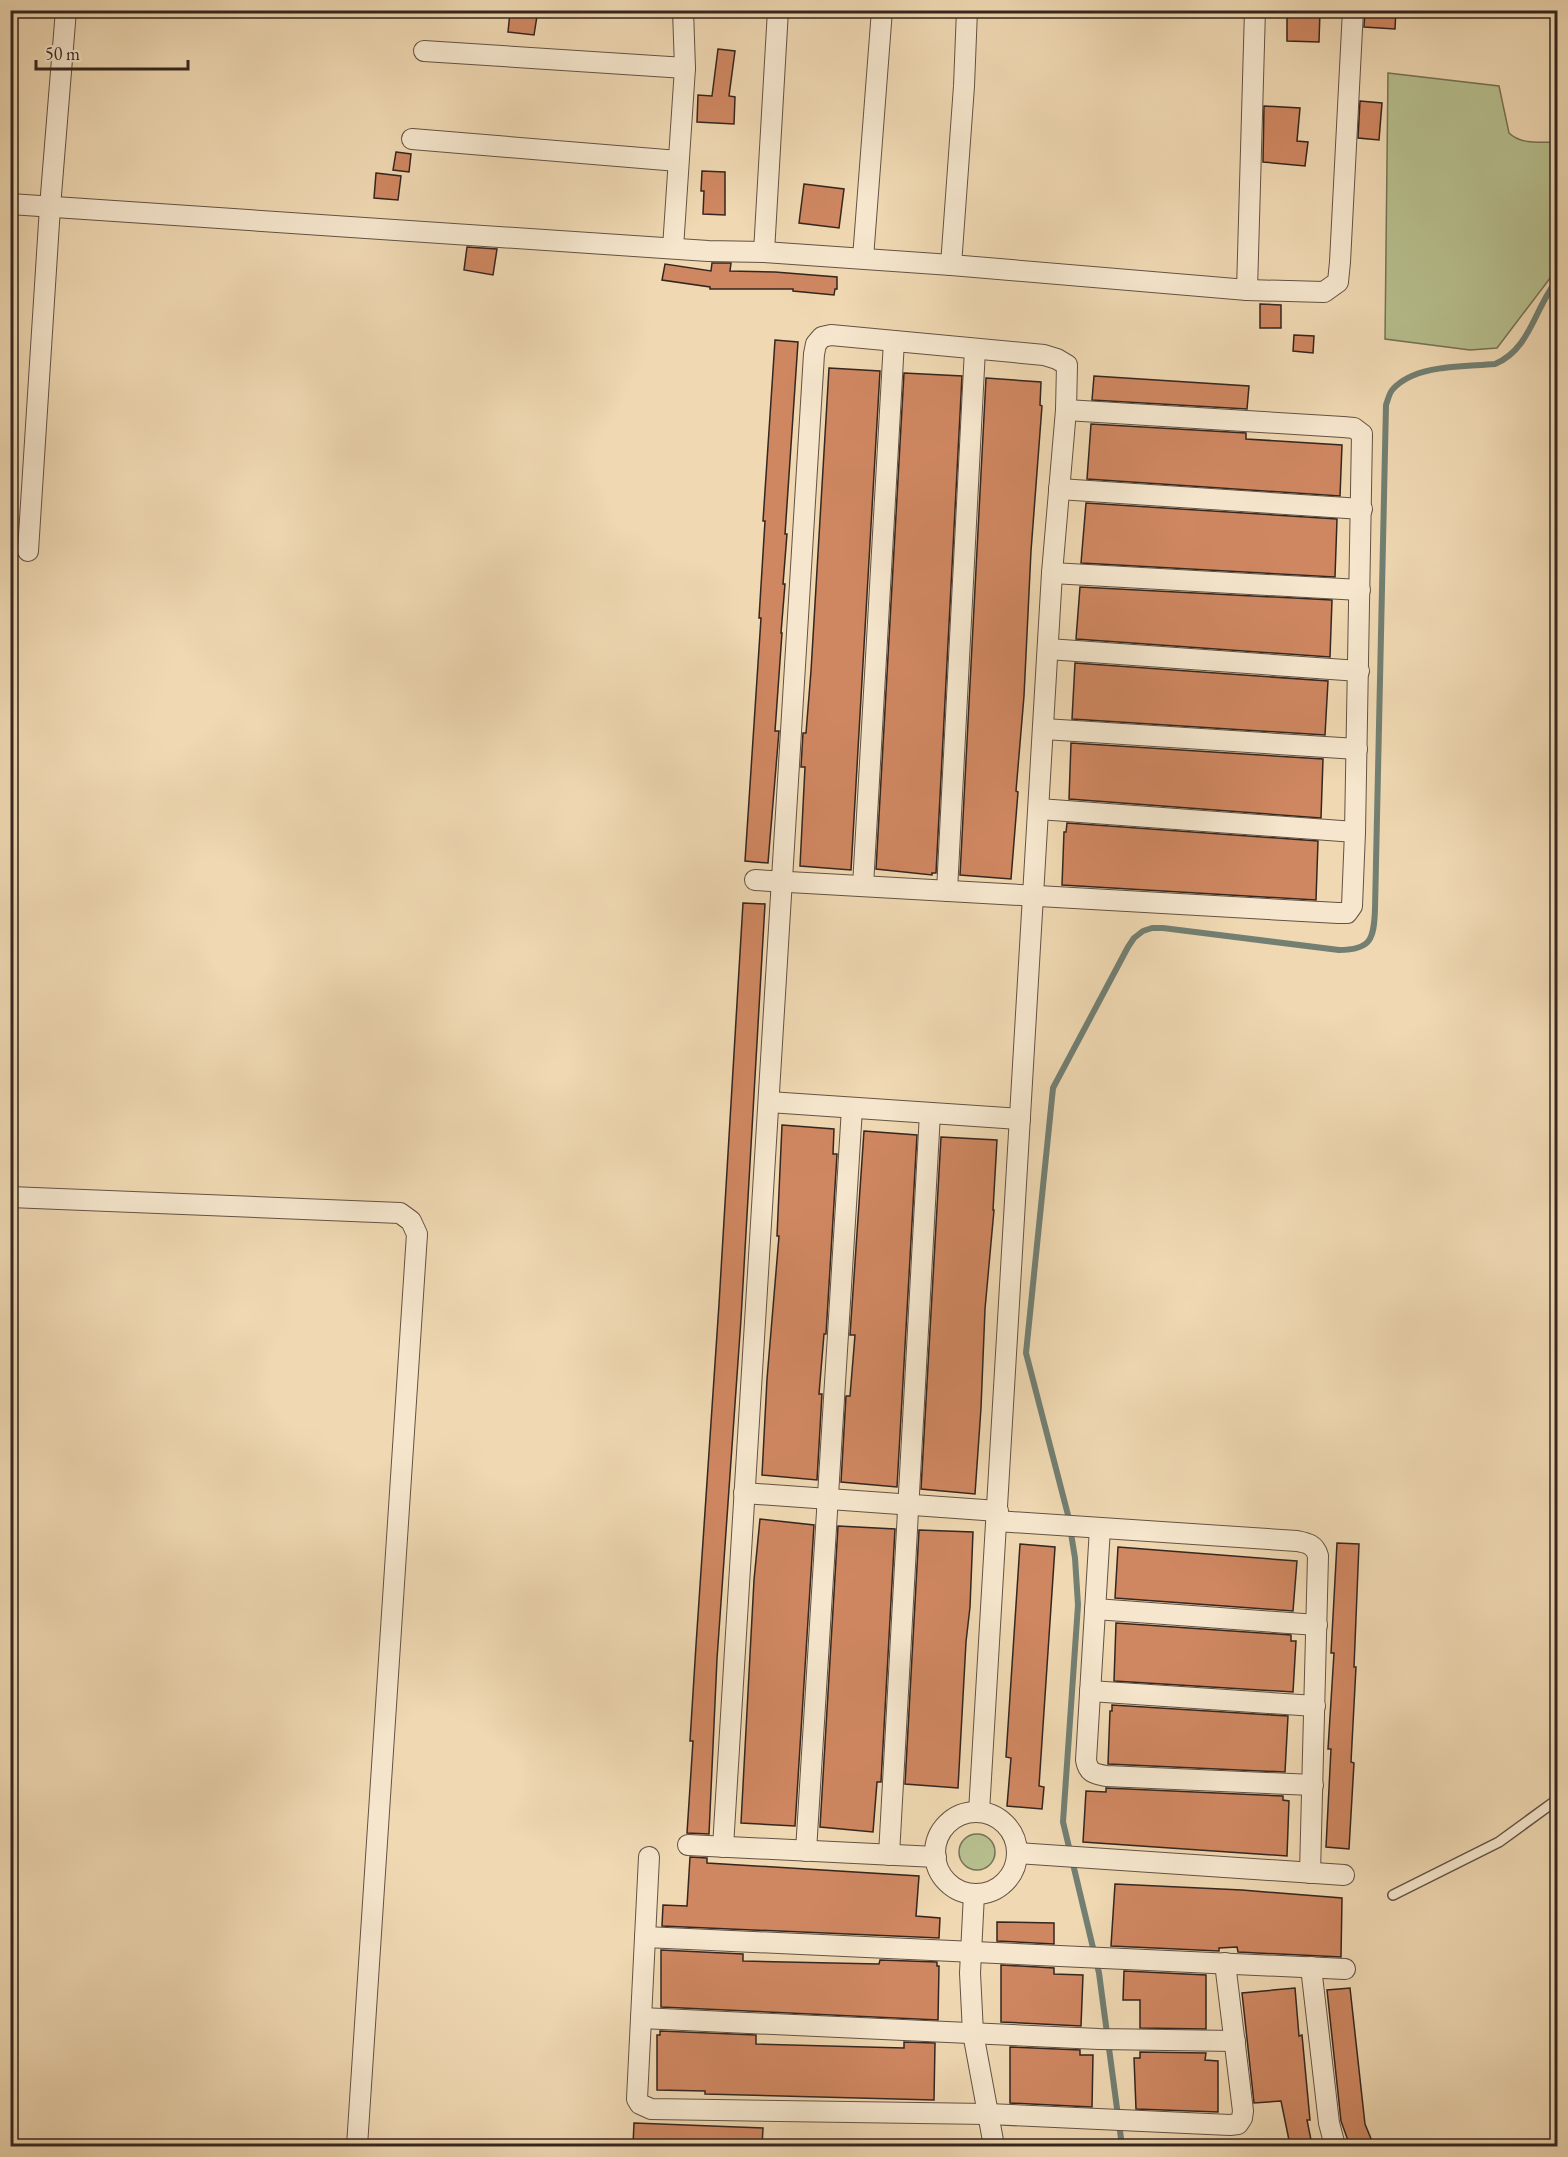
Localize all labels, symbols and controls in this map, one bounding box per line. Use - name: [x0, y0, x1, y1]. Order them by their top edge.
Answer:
- scale bar: [36, 33, 188, 71]
- text: 50 m: [45, 42, 80, 65]

